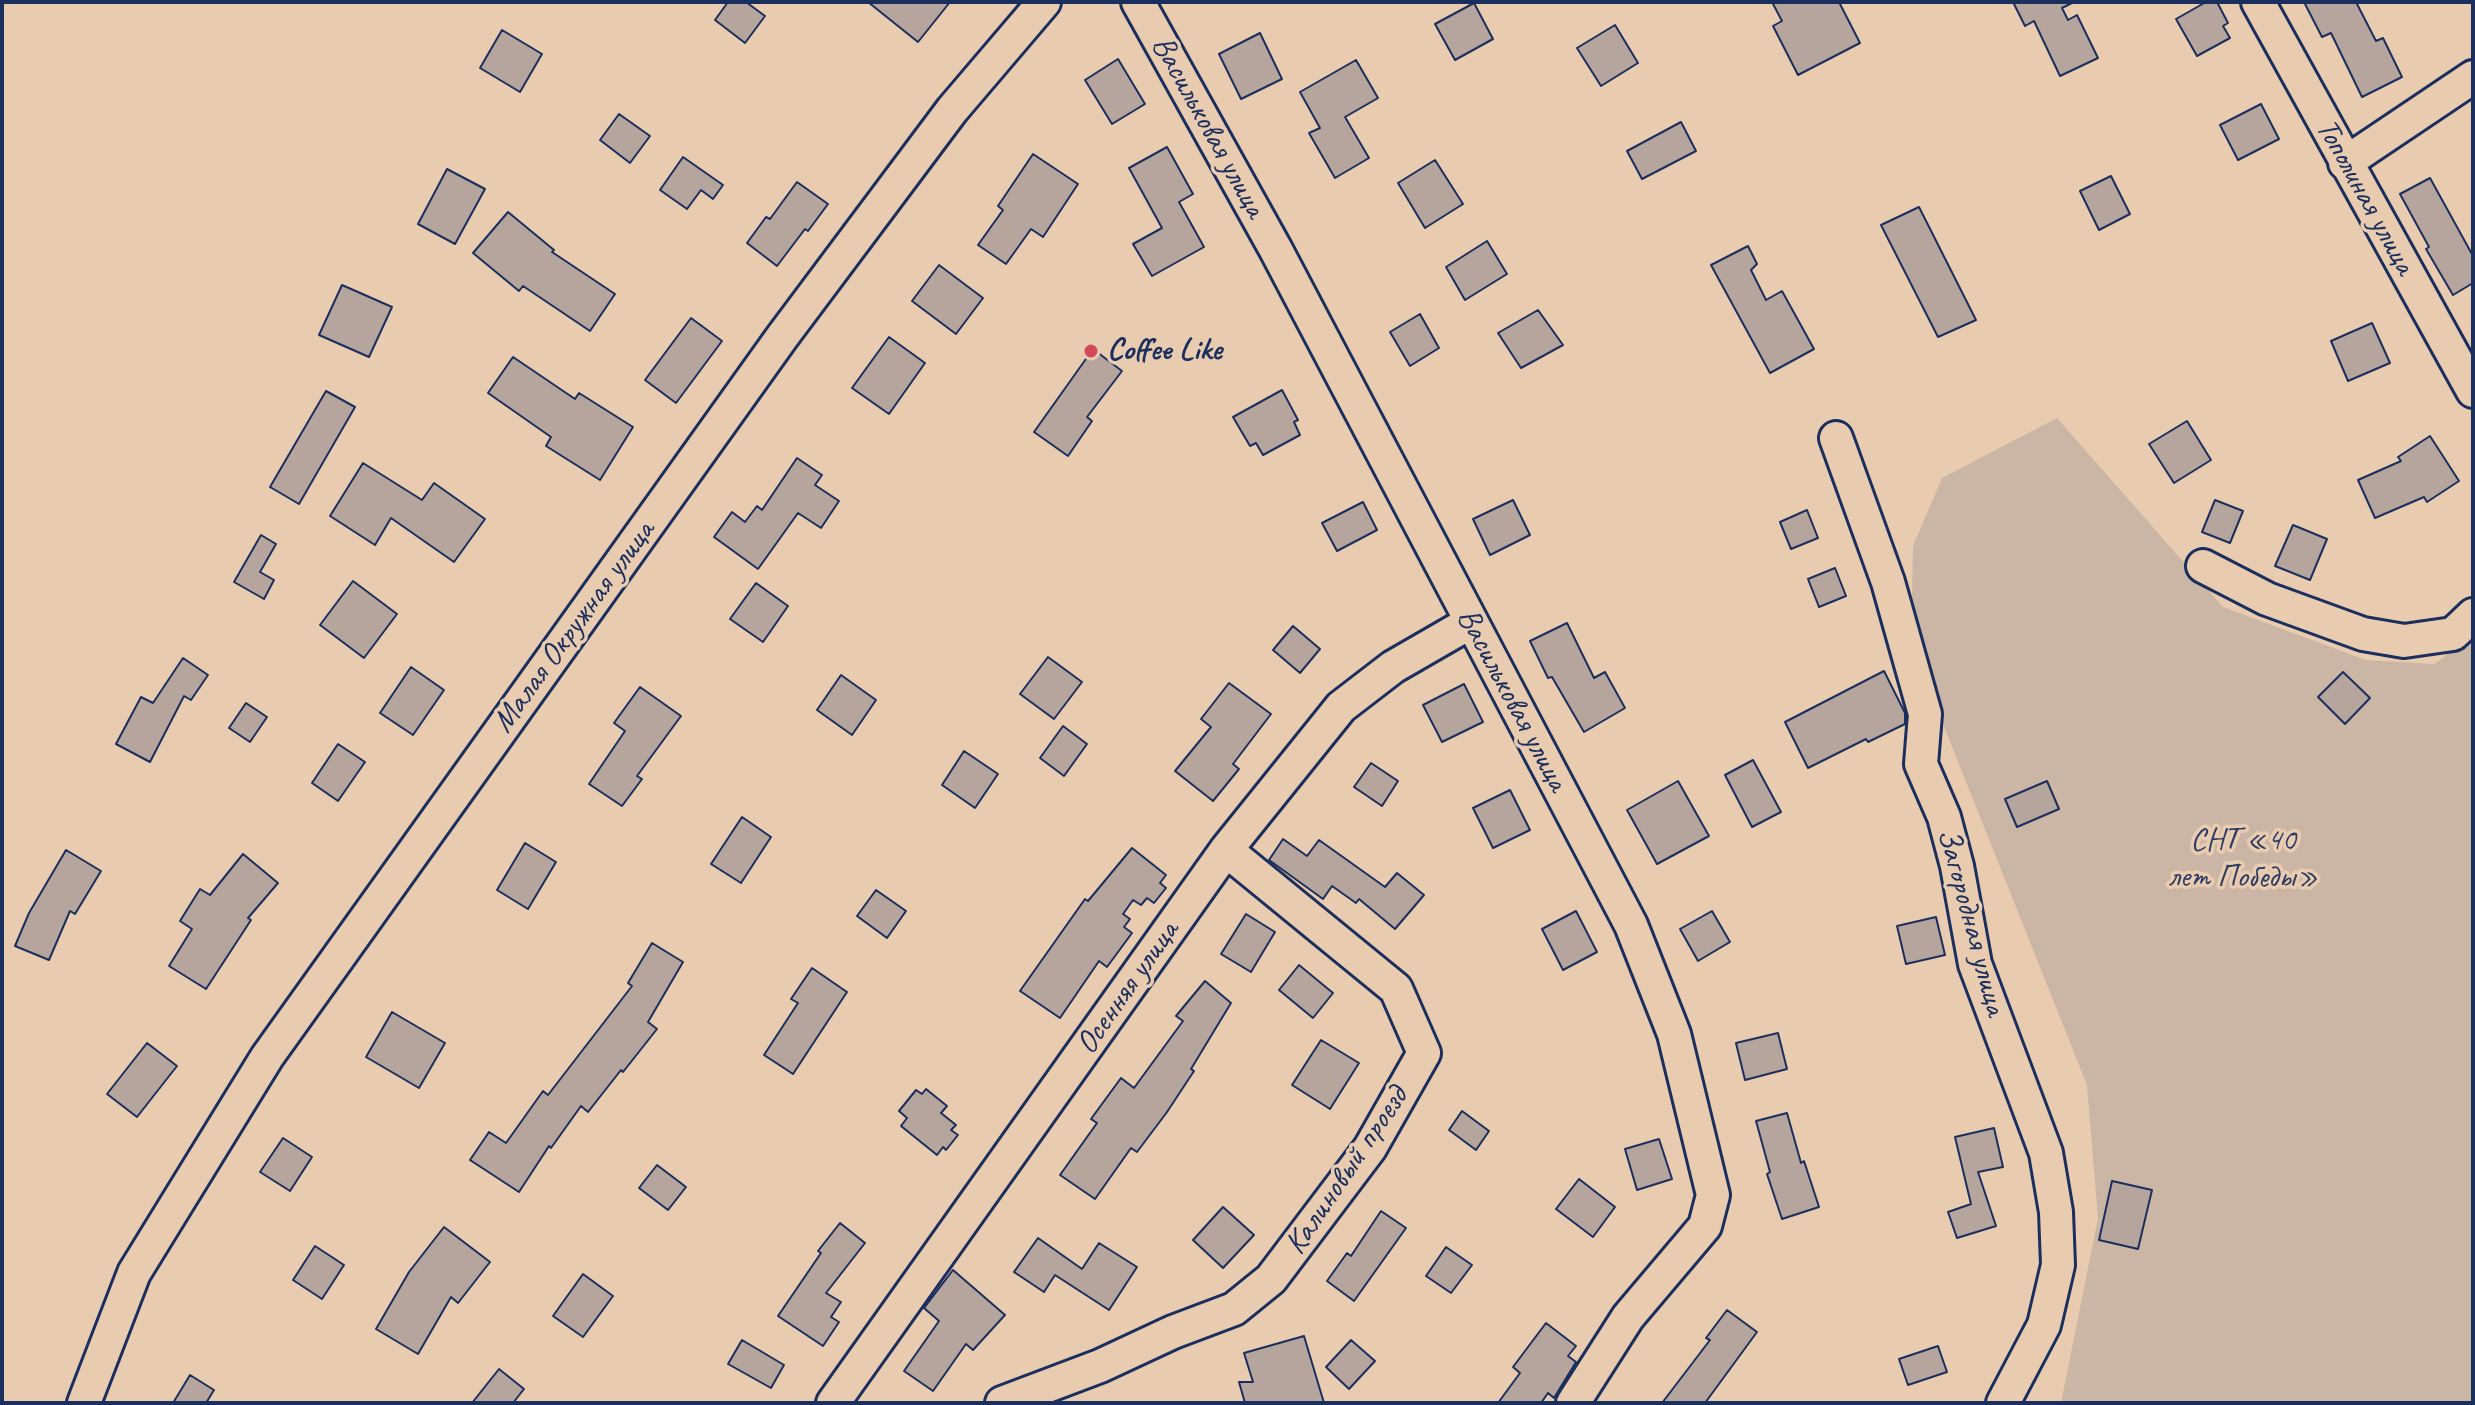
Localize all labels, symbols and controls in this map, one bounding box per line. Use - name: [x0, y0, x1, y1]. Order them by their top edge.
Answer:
- street label: Васильковая улица: [1142, 30, 1274, 224]
- street label: Тополиная улица: [2307, 113, 2423, 281]
- place label: Coffee Like: [1107, 332, 1222, 370]
- marker: Coffee Like: [1082, 342, 1100, 360]
- street label: Малая Окружная улица: [484, 514, 664, 740]
- street label: Васильковая улица: [1448, 602, 1576, 798]
- park label: СНТ «40 лет Победы»: [2168, 822, 2318, 897]
- street label: Загородная улица: [1928, 824, 2014, 1020]
- street label: Осенняя улица: [1068, 914, 1188, 1062]
- street label: Калиновый проезд: [1277, 1080, 1417, 1262]

